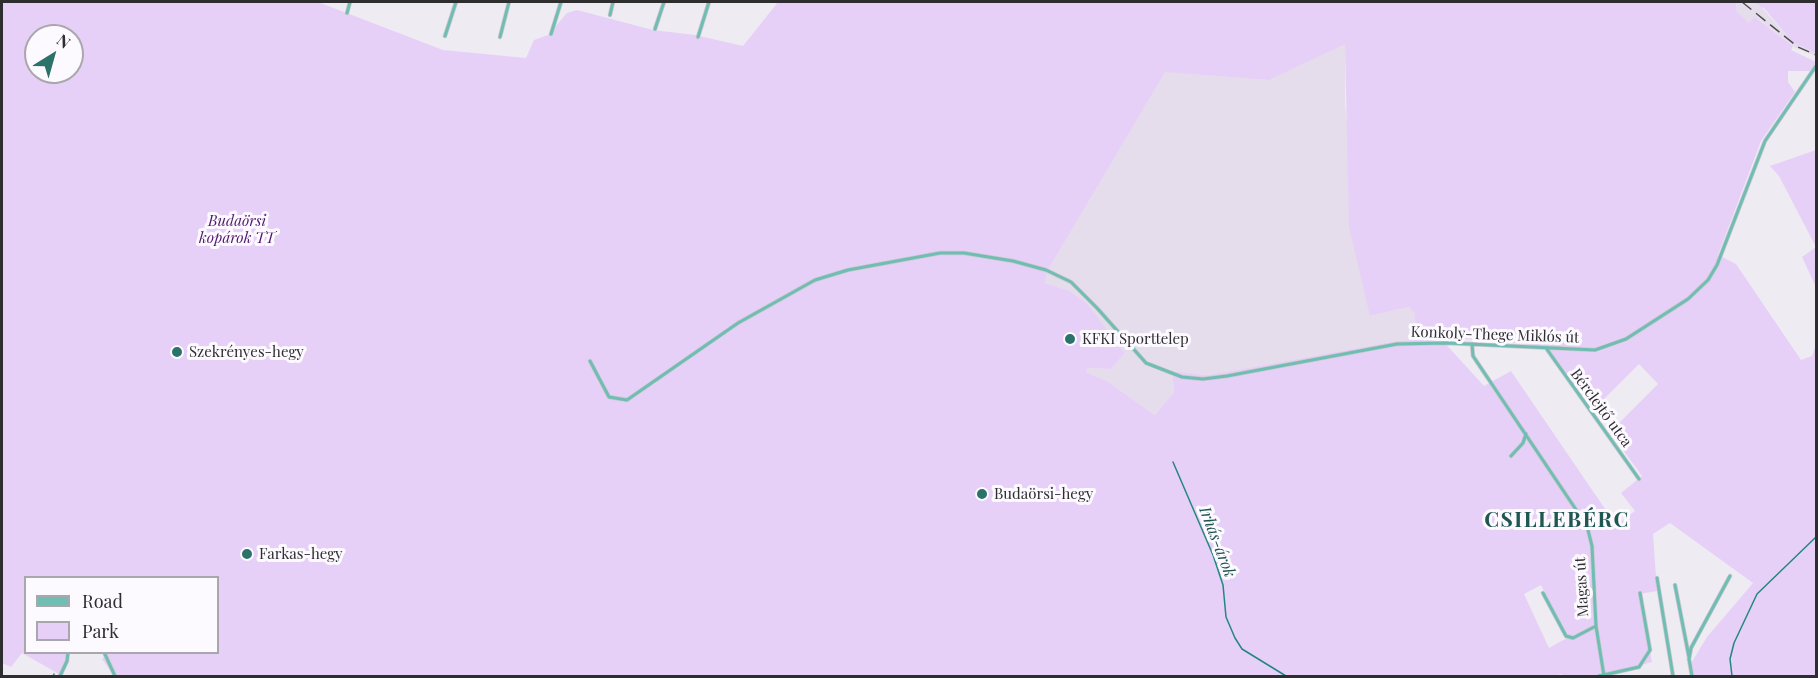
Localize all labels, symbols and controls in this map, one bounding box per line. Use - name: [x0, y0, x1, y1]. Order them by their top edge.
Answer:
- north arrow: [24, 24, 84, 84]
- text: N: [53, 29, 75, 53]
- park label: Budaörsi kopárok TT: [199, 212, 275, 247]
- street label: Konkoly-Thege Miklós út: [1410, 323, 1580, 347]
- place label: KFKI Sporttelep: [1082, 330, 1189, 348]
- marker: KFKI Sporttelep: [1063, 332, 1077, 346]
- place label: Szekrényes-hegy: [189, 343, 304, 361]
- marker: Szekrényes-hegy: [170, 345, 184, 359]
- street label: Bérclejtő utca: [1567, 365, 1635, 451]
- place label: Budaörsi-hegy: [994, 485, 1093, 503]
- marker: Budaörsi-hegy: [975, 487, 989, 501]
- water label: Irhás-árok: [1195, 504, 1239, 580]
- district label: CSILLEBÉRC: [1484, 507, 1630, 533]
- place label: Farkas-hegy: [259, 545, 343, 563]
- marker: Farkas-hegy: [240, 547, 254, 561]
- street label: Magas út: [1571, 556, 1593, 618]
- legend: [24, 576, 219, 654]
- text: Road: [82, 589, 123, 613]
- text: Park: [82, 619, 119, 643]

